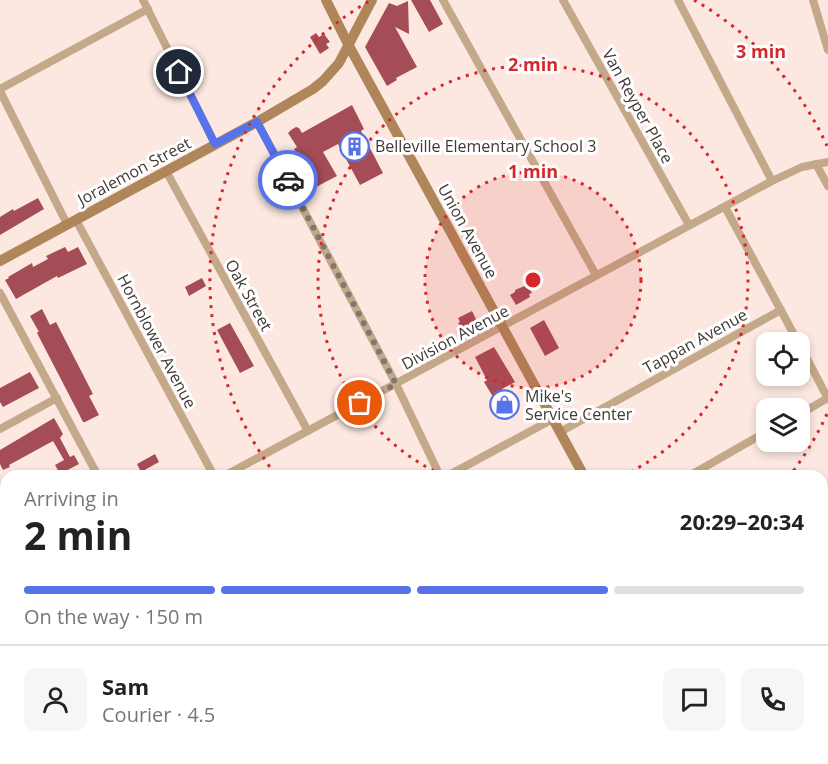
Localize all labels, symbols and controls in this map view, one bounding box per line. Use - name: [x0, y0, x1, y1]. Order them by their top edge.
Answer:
- text: 3 min: [736, 39, 786, 63]
- street label: Van Reyper Place: [597, 45, 679, 167]
- pin: [153, 46, 204, 97]
- text: 2 min: [508, 52, 558, 76]
- icon: home: [162, 55, 195, 88]
- building icon: Belleville Elementary School 3: [338, 130, 370, 162]
- street label: Joralemon Street: [72, 132, 195, 211]
- place label: Belleville Elementary School 3: [375, 135, 596, 157]
- courier: [258, 150, 318, 210]
- text: 1 min: [508, 159, 558, 183]
- icon: car: [272, 164, 305, 197]
- street label: Union Avenue: [433, 180, 503, 282]
- street label: Oak Street: [220, 255, 278, 335]
- street label: Hornblower Avenue: [112, 270, 202, 412]
- centre of rings: [523, 270, 543, 290]
- street label: Division Avenue: [397, 299, 513, 375]
- street label: Tappan Avenue: [639, 303, 751, 379]
- map controls: [756, 332, 810, 452]
- button: locate: [756, 332, 810, 386]
- pin: [334, 377, 385, 428]
- place label: Mike's Service Center: [525, 385, 633, 425]
- icon: bag: [343, 386, 376, 419]
- shop icon: Mike's Service Center: [488, 389, 520, 421]
- button: layers: [756, 398, 810, 452]
- text: Arriving in: [24, 485, 119, 512]
- text: 20:29–20:34: [680, 506, 804, 536]
- text: 2 min: [24, 508, 132, 561]
- text: On the way · 150 m: [24, 603, 203, 630]
- button: person: [24, 668, 87, 731]
- button: chat: [663, 668, 726, 731]
- button: phone: [741, 668, 804, 731]
- text: Sam: [102, 671, 149, 701]
- text: Courier · 4.5: [102, 701, 215, 728]

